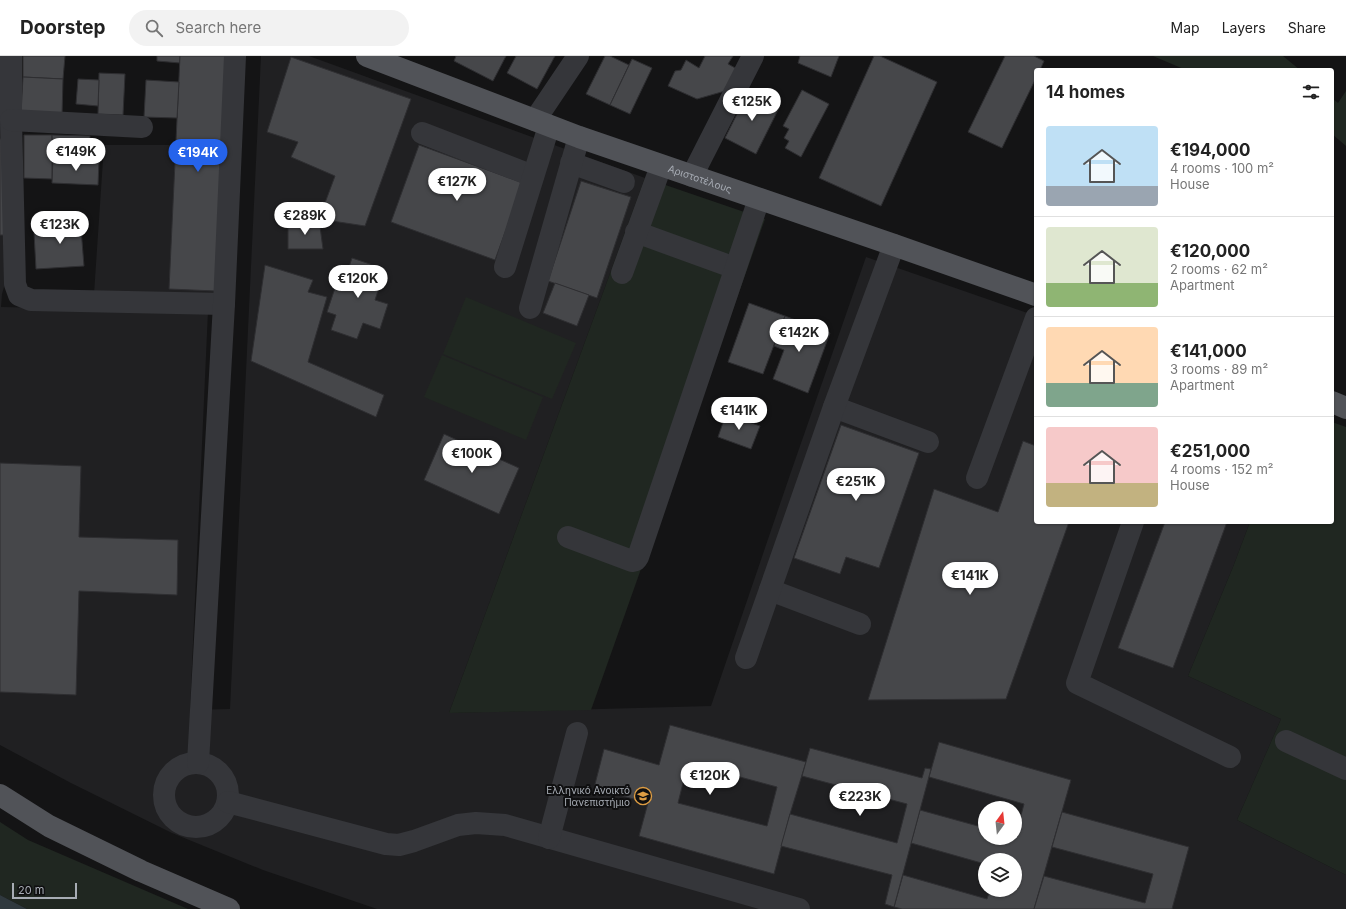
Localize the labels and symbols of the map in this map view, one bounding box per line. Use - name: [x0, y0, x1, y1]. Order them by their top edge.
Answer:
- pin: €125K: [724, 88, 780, 122]
- pin: €149K: [48, 138, 104, 172]
- pin: €194K: [170, 139, 226, 173]
- street label: Αριστοτέλους: [667, 162, 734, 195]
- pin: €127K: [429, 168, 485, 202]
- pin: €289K: [277, 202, 333, 236]
- pin: €123K: [32, 211, 88, 245]
- pin: €120K: [330, 265, 386, 299]
- pin: €142K: [771, 319, 827, 353]
- pin: €141K: [711, 397, 767, 431]
- pin: €100K: [444, 440, 500, 474]
- pin: €251K: [828, 468, 884, 502]
- pin: €141K: [942, 562, 998, 596]
- pin: €120K: [682, 762, 738, 796]
- pin: €223K: [832, 783, 888, 817]
- place label: Ελληνικό Ανοικτό Πανεπιστήμιο: [546, 784, 630, 809]
- school or university icon: Ελληνικό Ανοικτό Πανεπιστήμιο: [633, 786, 653, 806]
- north arrow: [978, 801, 1022, 845]
- scale bar: [12, 881, 77, 900]

